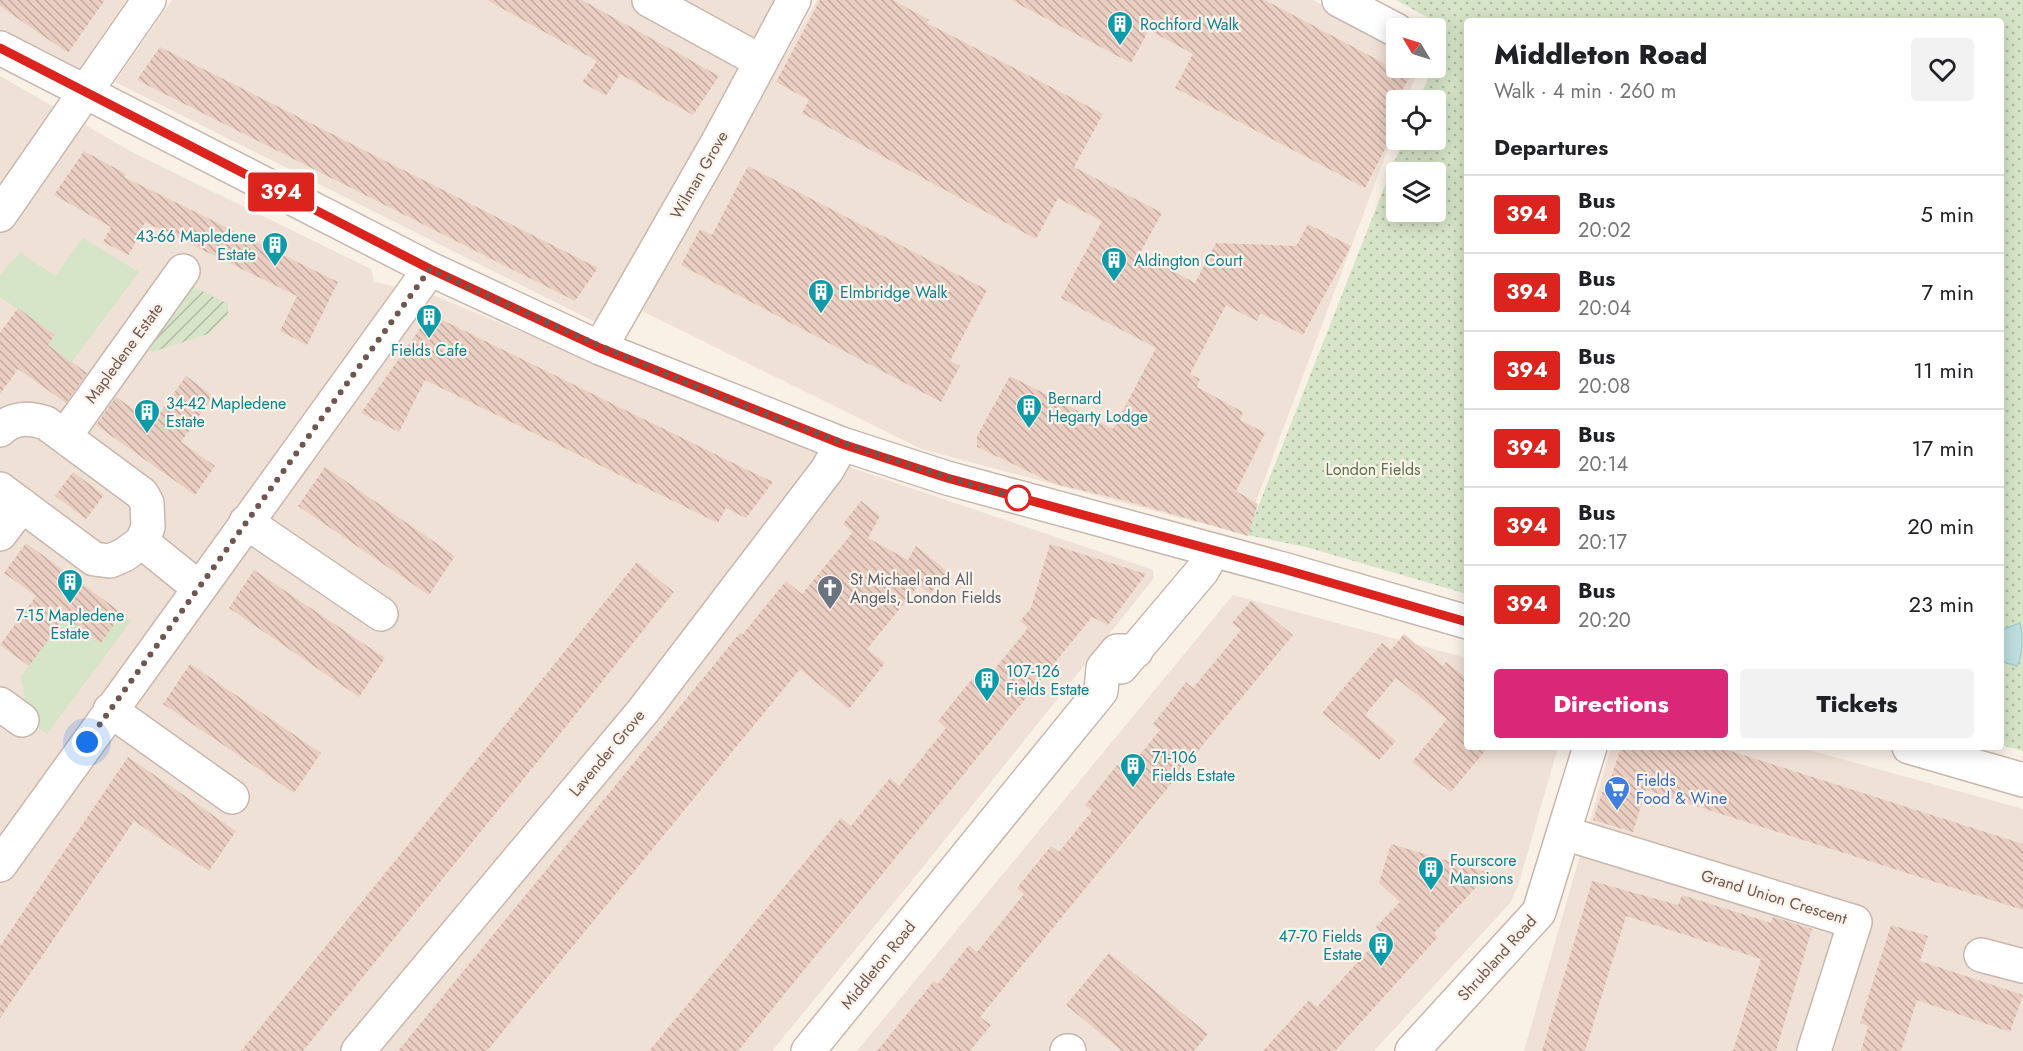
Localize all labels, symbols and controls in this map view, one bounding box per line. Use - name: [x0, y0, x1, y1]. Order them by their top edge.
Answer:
- building icon: Rochford Walk: [1105, 9, 1135, 47]
- place label: Rochford Walk: [1140, 13, 1240, 36]
- north arrow: [1386, 18, 1446, 78]
- map controls: [1386, 18, 1446, 222]
- text: Middleton Road: [1494, 34, 1708, 75]
- button: heart: [1911, 38, 1974, 101]
- text: Walk · 4 min · 260 m: [1494, 77, 1676, 106]
- button: locate: [1386, 90, 1446, 150]
- street label: Wilman Grove: [664, 127, 734, 223]
- text: Departures: [1494, 131, 1608, 163]
- button: layers: [1386, 162, 1446, 222]
- line badge: 394: [246, 172, 316, 212]
- text: 394: [260, 177, 302, 207]
- text: Bus: [1578, 184, 1615, 216]
- text: 5 min: [1921, 198, 1974, 230]
- text: 394: [1506, 199, 1548, 229]
- text: 20:02: [1578, 216, 1631, 245]
- place label: 43-66 Mapledene Estate: [136, 225, 256, 266]
- building icon: 43-66 Mapledene Estate: [260, 230, 290, 268]
- building icon: Aldington Court: [1099, 245, 1129, 283]
- place label: Aldington Court: [1134, 249, 1242, 272]
- text: Bus: [1578, 262, 1615, 294]
- text: 7 min: [1921, 276, 1974, 308]
- building icon: Elmbridge Walk: [806, 277, 836, 315]
- text: 394: [1506, 277, 1548, 307]
- place label: Elmbridge Walk: [840, 281, 949, 304]
- text: 20:04: [1578, 294, 1631, 323]
- street label: Mapledene Estate: [80, 298, 168, 408]
- building icon: Fields Cafe: [414, 302, 444, 340]
- place label: Fields Cafe: [391, 339, 467, 362]
- text: Bus: [1578, 340, 1615, 372]
- text: 11 min: [1913, 354, 1974, 386]
- text: 394: [1506, 355, 1548, 385]
- text: 20:08: [1578, 372, 1630, 401]
- place label: Bernard Hegarty Lodge: [1048, 387, 1148, 428]
- place label: 34-42 Mapledene Estate: [166, 392, 286, 433]
- building icon: Bernard Hegarty Lodge: [1014, 392, 1044, 430]
- building icon: 34-42 Mapledene Estate: [132, 397, 162, 435]
- text: Bus: [1578, 418, 1615, 450]
- text: 17 min: [1912, 432, 1974, 464]
- text: 394: [1506, 433, 1548, 463]
- text: 20:14: [1578, 450, 1628, 479]
- park label: London Fields: [1325, 458, 1421, 481]
- unlabelled marker: [1005, 485, 1031, 511]
- text: Bus: [1578, 496, 1615, 528]
- text: 20 min: [1907, 510, 1974, 542]
- text: 394: [1506, 511, 1548, 541]
- text: 20:17: [1578, 528, 1627, 557]
- building icon: 7-15 Mapledene Estate: [55, 567, 85, 605]
- place label: St Michael and All Angels, London Fields: [850, 568, 1001, 609]
- church icon: St Michael and All Angels, London Fields: [815, 573, 845, 611]
- text: Bus: [1578, 574, 1615, 606]
- text: 23 min: [1908, 588, 1974, 620]
- text: 394: [1506, 589, 1548, 619]
- place label: 7-15 Mapledene Estate: [16, 604, 124, 645]
- text: 20:20: [1578, 606, 1631, 635]
- place label: 107-126 Fields Estate: [1006, 660, 1089, 701]
- building icon: 107-126 Fields Estate: [972, 665, 1002, 703]
- button: Directions: [1494, 669, 1728, 738]
- button: Tickets: [1740, 669, 1974, 738]
- street label: Lavender Grove: [564, 705, 650, 801]
- your location: [72, 727, 102, 757]
- place label: 71-106 Fields Estate: [1152, 746, 1235, 787]
- building icon: 71-106 Fields Estate: [1118, 751, 1148, 789]
- place label: Fields Food & Wine: [1636, 769, 1727, 810]
- supermarket icon: Fields Food & Wine: [1602, 774, 1632, 812]
- place label: Fourscore Mansions: [1450, 849, 1516, 890]
- building icon: Fourscore Mansions: [1416, 854, 1446, 892]
- street label: Grand Union Crescent: [1698, 864, 1850, 930]
- street label: Shrubland Road: [1452, 910, 1542, 1006]
- street label: Middleton Road: [835, 916, 921, 1014]
- place label: 47-70 Fields Estate: [1278, 925, 1362, 966]
- building icon: 47-70 Fields Estate: [1366, 930, 1396, 968]

